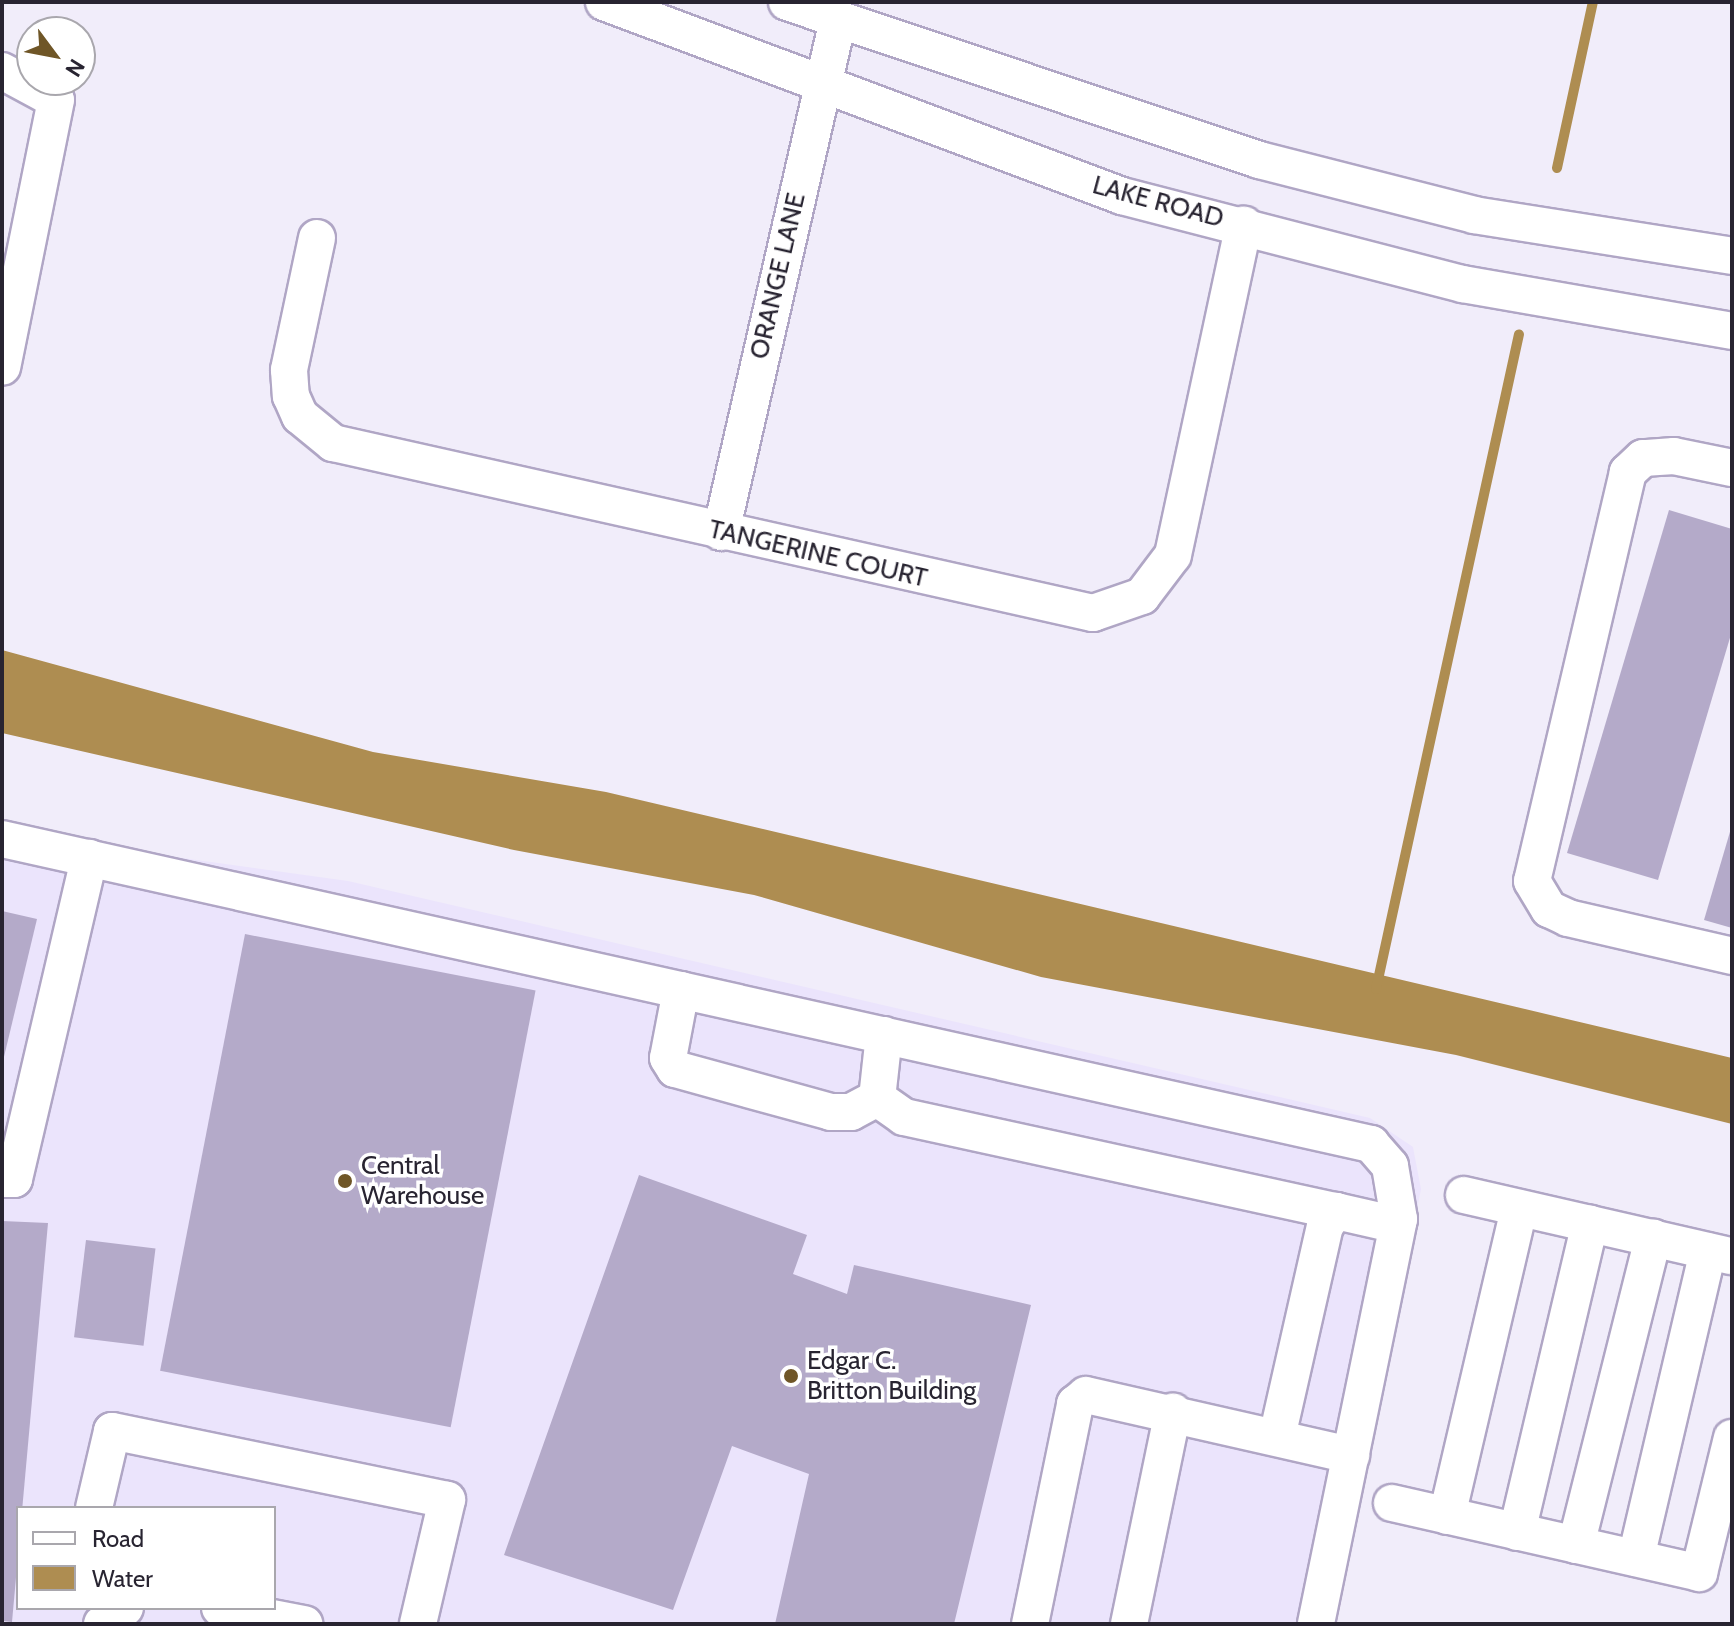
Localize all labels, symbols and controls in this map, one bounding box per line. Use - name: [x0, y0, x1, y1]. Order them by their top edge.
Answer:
- north arrow: [16, 16, 96, 96]
- text: N: [60, 54, 91, 82]
- street label: LAKE ROAD: [1089, 170, 1227, 234]
- street label: ORANGE LANE: [744, 190, 812, 362]
- street label: TANGERINE COURT: [706, 514, 930, 594]
- place label: Central Warehouse: [361, 1150, 484, 1212]
- marker: Central Warehouse: [336, 1172, 354, 1190]
- place label: Edgar C. Britton Building: [807, 1345, 976, 1406]
- marker: Edgar C. Britton Building: [782, 1367, 800, 1385]
- legend: [16, 1506, 276, 1610]
- text: Road: [92, 1524, 144, 1553]
- text: Water: [92, 1564, 153, 1593]

